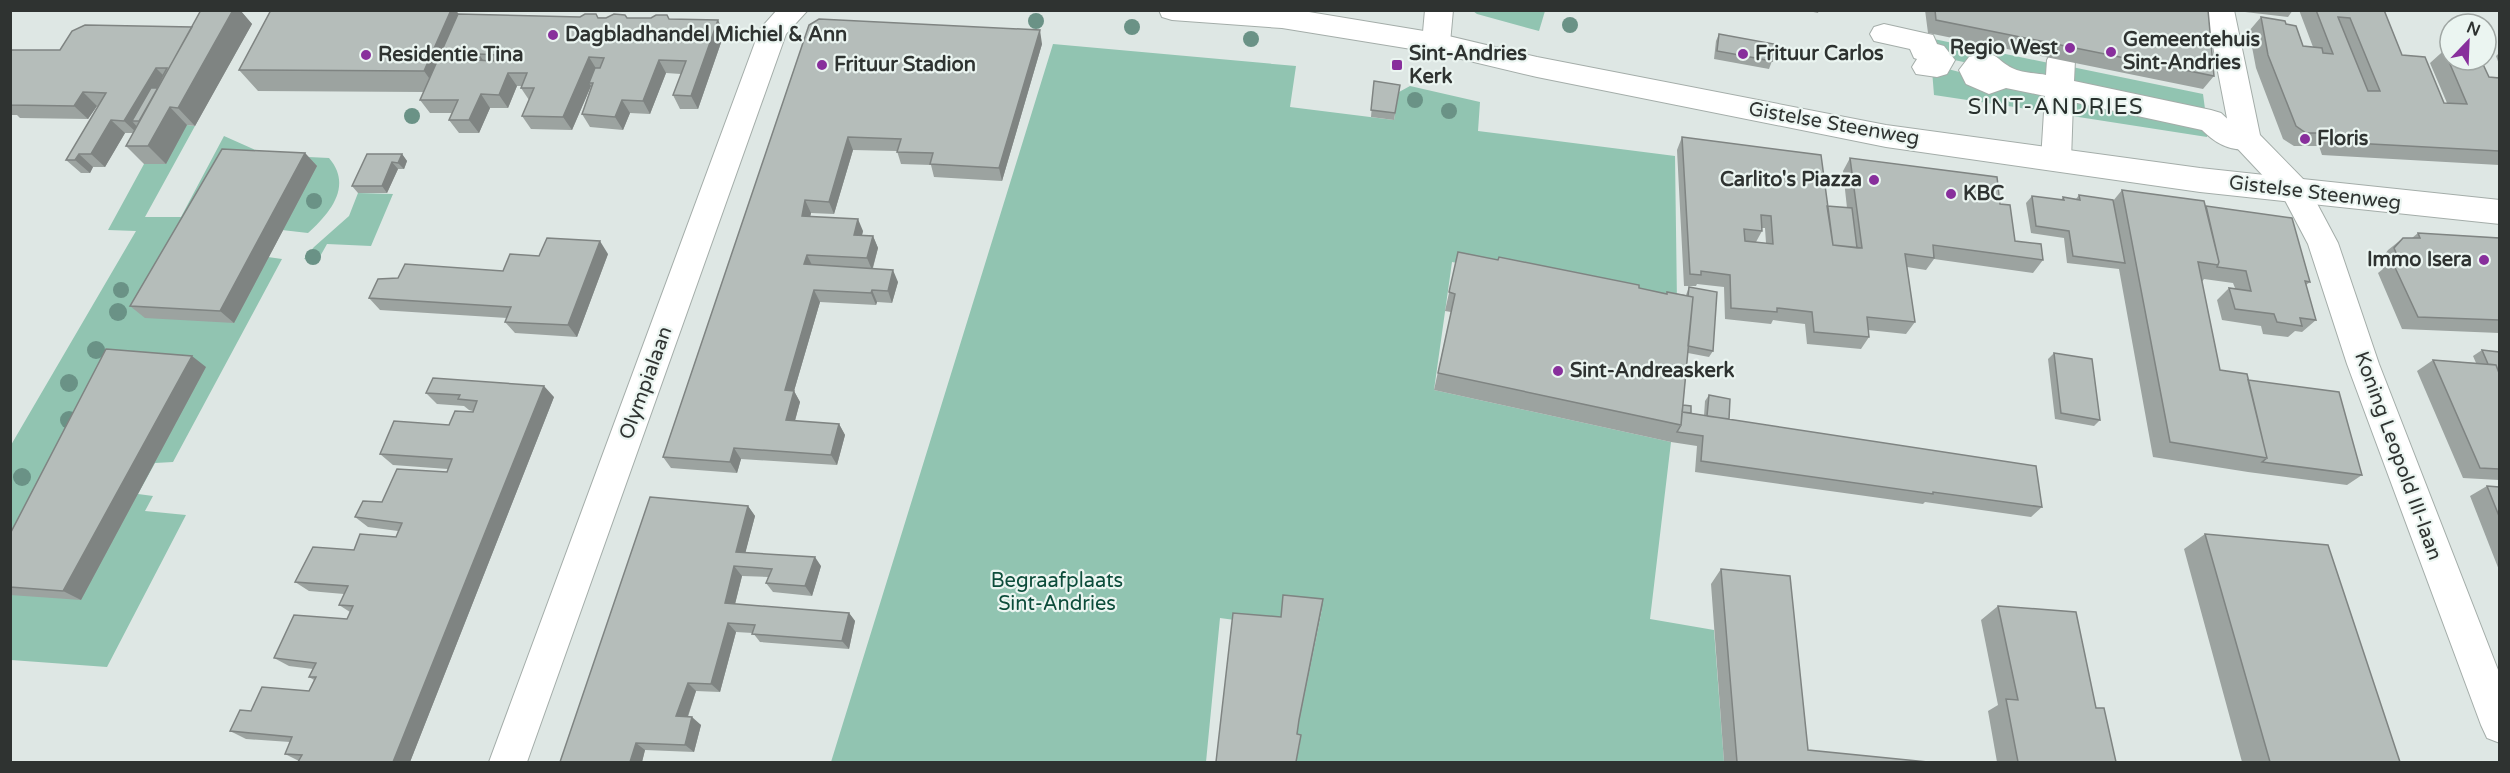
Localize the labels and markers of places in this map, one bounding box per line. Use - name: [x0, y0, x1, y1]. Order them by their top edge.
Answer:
- place label: Dagbladhandel Michiel & Ann: [565, 23, 847, 47]
- marker: Dagbladhandel Michiel & Ann: [546, 28, 560, 42]
- place label: Gemeentehuis Sint-Andries: [2123, 28, 2260, 75]
- place label: Regio West: [1950, 36, 2058, 60]
- marker: Regio West: [2063, 41, 2077, 55]
- place label: Sint-Andries Kerk: [1409, 42, 1527, 89]
- place label: Frituur Carlos: [1755, 42, 1884, 66]
- place label: Residentie Tina: [378, 43, 524, 67]
- marker: Gemeentehuis Sint-Andries: [2104, 45, 2118, 59]
- marker: Frituur Carlos: [1736, 47, 1750, 61]
- marker: Residentie Tina: [359, 48, 373, 62]
- place label: Frituur Stadion: [834, 53, 976, 77]
- marker: Frituur Stadion: [815, 58, 829, 72]
- marker: Sint-Andries Kerk: [1390, 58, 1404, 72]
- place label: Floris: [2317, 127, 2369, 151]
- marker: Floris: [2298, 132, 2312, 146]
- place label: Carlito's Piazza: [1720, 168, 1862, 192]
- marker: Carlito's Piazza: [1867, 173, 1881, 187]
- place label: KBC: [1963, 182, 2004, 206]
- marker: KBC: [1944, 187, 1958, 201]
- place label: Immo Isera: [2367, 248, 2472, 272]
- marker: Immo Isera: [2477, 253, 2491, 267]
- place label: Sint-Andreaskerk: [1570, 359, 1734, 383]
- marker: Sint-Andreaskerk: [1551, 364, 1565, 378]

